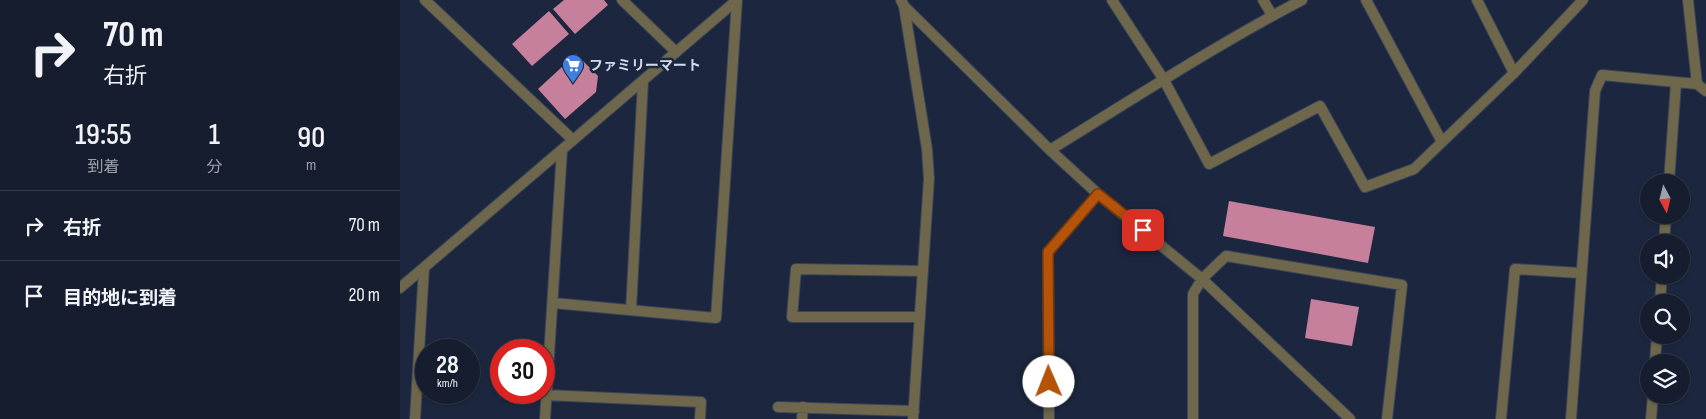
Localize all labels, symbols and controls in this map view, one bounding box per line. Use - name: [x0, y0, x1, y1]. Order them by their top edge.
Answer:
- text: 70 m: [103, 14, 163, 57]
- icon: right: [20, 20, 85, 85]
- supermarket icon: ファミリーマート: [561, 53, 585, 84]
- place label: ファミリーマート: [589, 57, 701, 74]
- text: 右折: [103, 63, 147, 90]
- text: 19:55: [75, 117, 132, 153]
- text: 1: [209, 117, 220, 153]
- text: 90: [297, 120, 325, 156]
- text: m: [306, 156, 316, 175]
- text: 到着: [87, 158, 119, 177]
- text: 分: [206, 158, 222, 177]
- north arrow: [1640, 174, 1690, 224]
- map controls: [1640, 174, 1690, 404]
- pin: [1122, 209, 1164, 251]
- icon: right: [20, 212, 48, 240]
- text: 70 m: [349, 214, 380, 237]
- icon: arrive: [1129, 216, 1157, 244]
- text: 右折: [63, 217, 101, 240]
- button: sound: [1640, 234, 1690, 284]
- icon: arrive: [20, 282, 48, 310]
- text: 20 m: [348, 284, 380, 307]
- text: 目的地に到着: [63, 287, 177, 310]
- button: search: [1640, 294, 1690, 344]
- speed limit sign: 30: [490, 339, 555, 404]
- text: 28: [436, 350, 459, 381]
- button: layers: [1640, 354, 1690, 404]
- position arrow: [1022, 355, 1074, 407]
- text: km/h: [437, 376, 458, 391]

